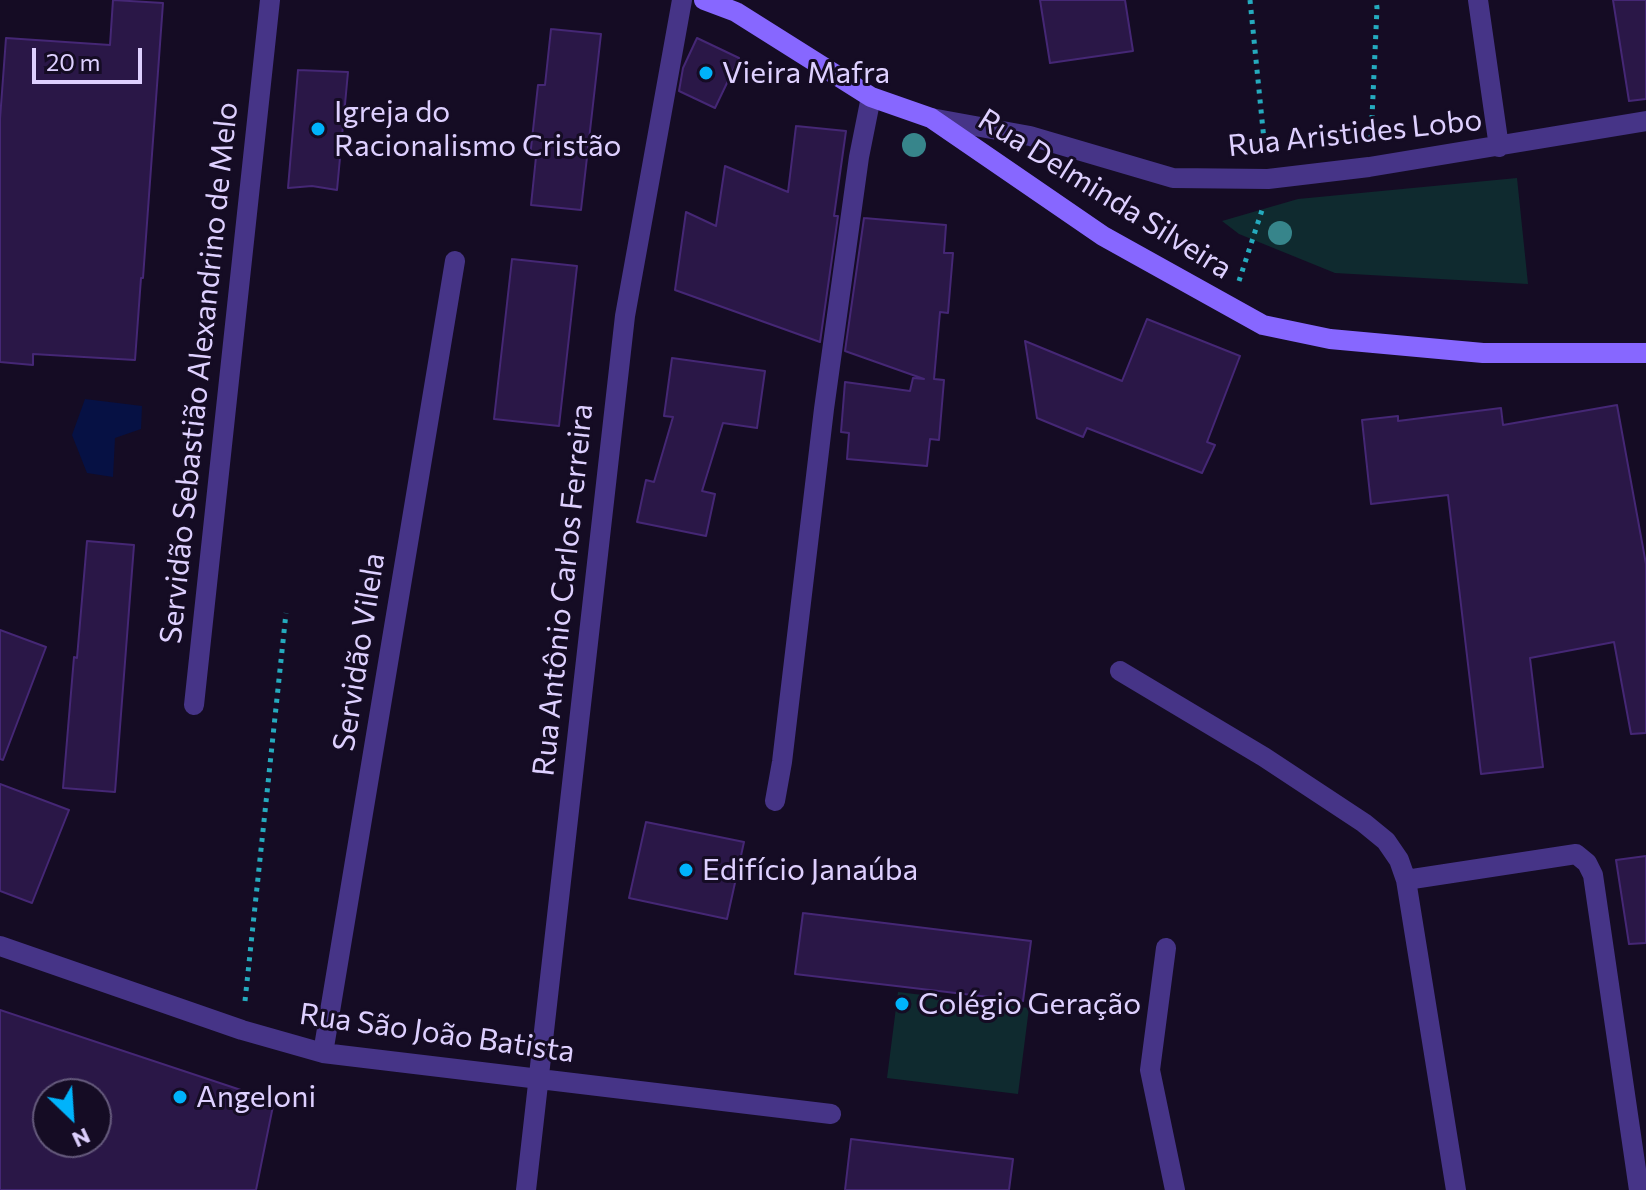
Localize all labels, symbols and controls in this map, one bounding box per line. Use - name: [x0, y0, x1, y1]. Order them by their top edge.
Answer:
- scale bar: [36, 32, 146, 82]
- text: 20 m: [46, 47, 100, 76]
- place label: Vieira Mafra: [722, 55, 890, 91]
- marker: Vieira Mafra: [697, 64, 715, 82]
- place label: Igreja do Racionalismo Cristão: [334, 94, 621, 164]
- street label: Servidão Sebastião Alexandrino de Melo: [153, 100, 245, 646]
- street label: Rua Delminda Silveira: [972, 101, 1238, 287]
- street label: Rua Aristides Lobo: [1226, 102, 1484, 164]
- marker: Igreja do Racionalismo Cristão: [309, 120, 327, 138]
- street label: Rua Antônio Carlos Ferreira: [526, 402, 600, 778]
- street label: Servidão Vilela: [326, 550, 392, 754]
- place label: Edifício Janaúba: [702, 852, 918, 888]
- marker: Edifício Janaúba: [677, 861, 695, 879]
- place label: Colégio Geração: [918, 986, 1141, 1022]
- marker: Colégio Geração: [893, 995, 911, 1013]
- street label: Rua São João Batista: [297, 996, 577, 1070]
- north arrow: [32, 1078, 112, 1158]
- place label: Angeloni: [196, 1079, 316, 1115]
- marker: Angeloni: [171, 1088, 189, 1106]
- text: N: [68, 1123, 95, 1154]

